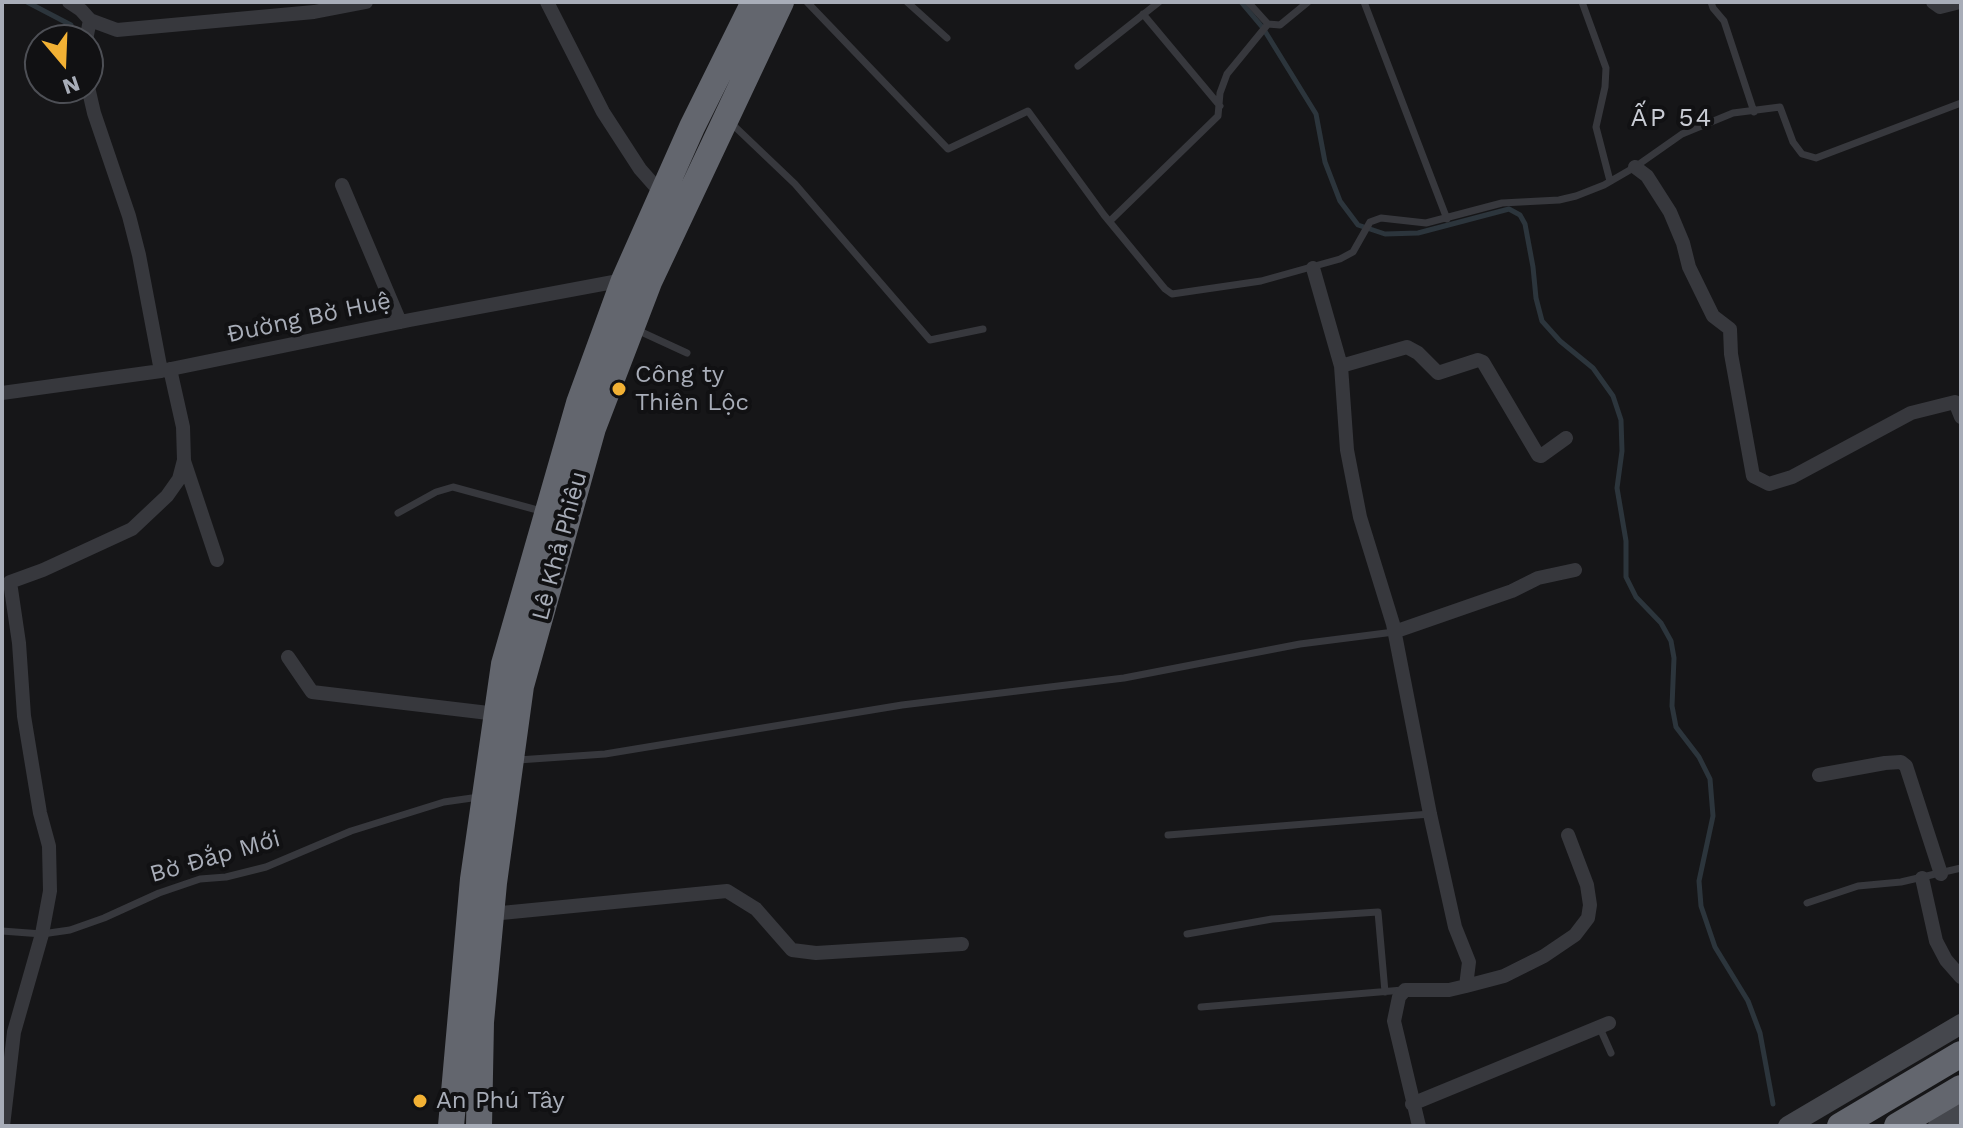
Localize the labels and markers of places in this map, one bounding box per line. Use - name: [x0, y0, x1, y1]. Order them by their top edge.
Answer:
- place label: Công ty Thiên Lộc: [635, 361, 749, 417]
- marker: Công ty Thiên Lộc: [610, 380, 628, 398]
- place label: An Phú Tây: [436, 1087, 565, 1115]
- marker: An Phú Tây: [411, 1092, 429, 1110]

